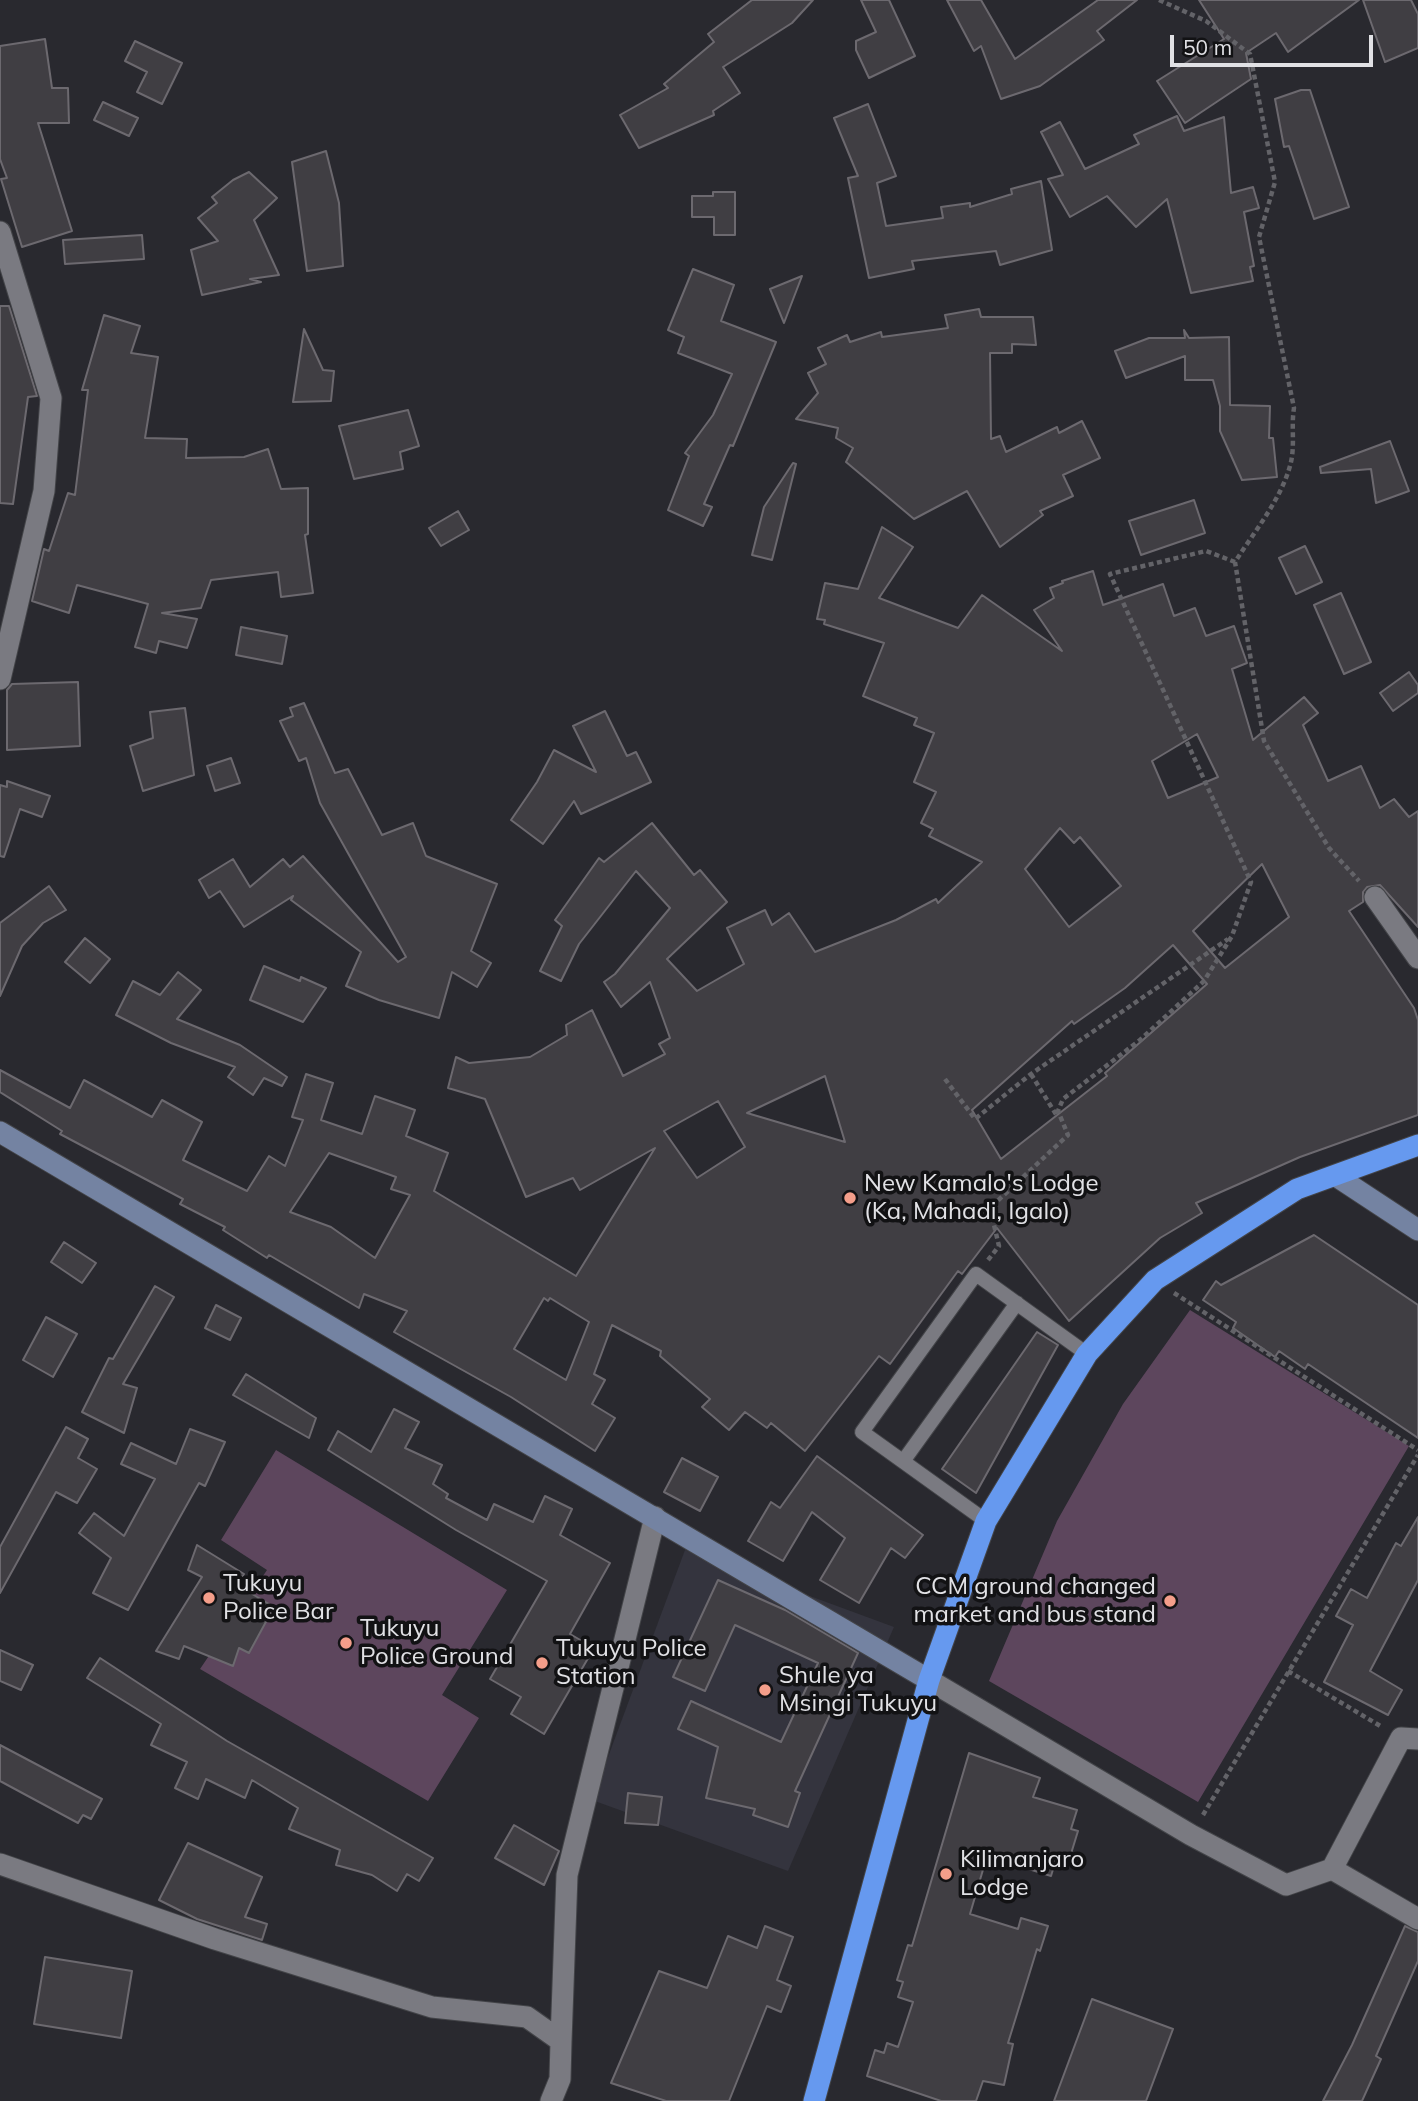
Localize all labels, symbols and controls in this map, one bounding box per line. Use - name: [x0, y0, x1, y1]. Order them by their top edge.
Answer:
- scale bar: [1173, 21, 1376, 65]
- text: 50 m: [1183, 34, 1232, 60]
- place label: New Kamalo's Lodge (Ka, Mahadi, Igalo): [864, 1170, 1099, 1226]
- marker: New Kamalo's Lodge (Ka, Mahadi, Igalo): [842, 1190, 858, 1206]
- place label: Tukuyu Police Bar: [223, 1570, 334, 1626]
- place label: CCM ground changed market and bus stand: [913, 1573, 1156, 1629]
- marker: Tukuyu Police Bar: [201, 1590, 217, 1606]
- marker: CCM ground changed market and bus stand: [1162, 1593, 1178, 1609]
- place label: Tukuyu Police Ground: [360, 1615, 513, 1671]
- marker: Tukuyu Police Ground: [338, 1635, 354, 1651]
- place label: Tukuyu Police Station: [556, 1635, 707, 1691]
- marker: Tukuyu Police Station: [534, 1655, 550, 1671]
- place label: Shule ya Msingi Tukuyu: [779, 1662, 937, 1718]
- marker: Shule ya Msingi Tukuyu: [757, 1682, 773, 1698]
- place label: Kilimanjaro Lodge: [960, 1846, 1084, 1902]
- marker: Kilimanjaro Lodge: [938, 1866, 954, 1882]

